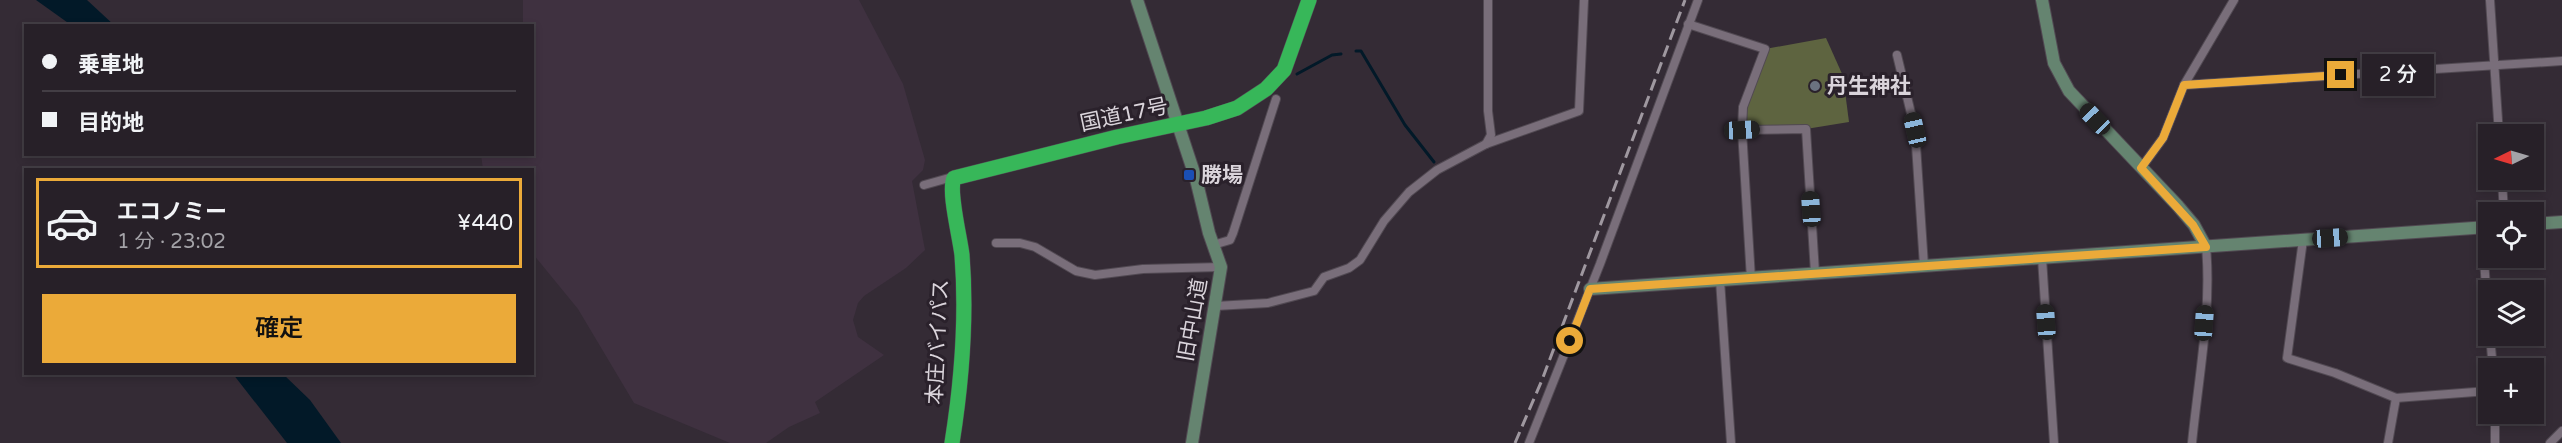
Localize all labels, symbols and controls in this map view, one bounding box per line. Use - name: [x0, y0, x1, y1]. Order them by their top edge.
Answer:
- text: 乗車地: [78, 52, 144, 78]
- callout: 2 分: [2362, 54, 2434, 96]
- route end: [2327, 61, 2354, 88]
- text: 2 分: [2379, 63, 2417, 87]
- place label: 丹生神社: [1827, 74, 1911, 99]
- marker: 丹生神社: [1808, 79, 1822, 93]
- street label: 国道17号: [1078, 93, 1170, 137]
- car: [2076, 100, 2114, 138]
- text: 目的地: [78, 110, 144, 136]
- car: [1902, 110, 1928, 150]
- car: [1724, 120, 1760, 140]
- north arrow: [2478, 124, 2544, 190]
- map controls: [2478, 124, 2544, 424]
- place label: 勝場: [1201, 163, 1243, 188]
- marker: 勝場: [1182, 168, 1196, 182]
- car: [1801, 190, 1821, 228]
- icon: car: [45, 196, 99, 250]
- text: エコノミー: [117, 199, 227, 225]
- button: locate: [2478, 202, 2544, 268]
- text: ¥440: [457, 210, 513, 236]
- car: [2311, 228, 2349, 248]
- text: 1 分 · 23:02: [117, 230, 226, 254]
- street label: 旧中山道: [1173, 276, 1213, 364]
- street label: 本庄バイパス: [922, 279, 954, 405]
- button: layers: [2478, 280, 2544, 346]
- button: 確定: [42, 294, 516, 363]
- car: [2036, 303, 2056, 341]
- car: [2194, 304, 2214, 342]
- route start: [1556, 327, 1583, 354]
- button: +: [2478, 358, 2544, 424]

